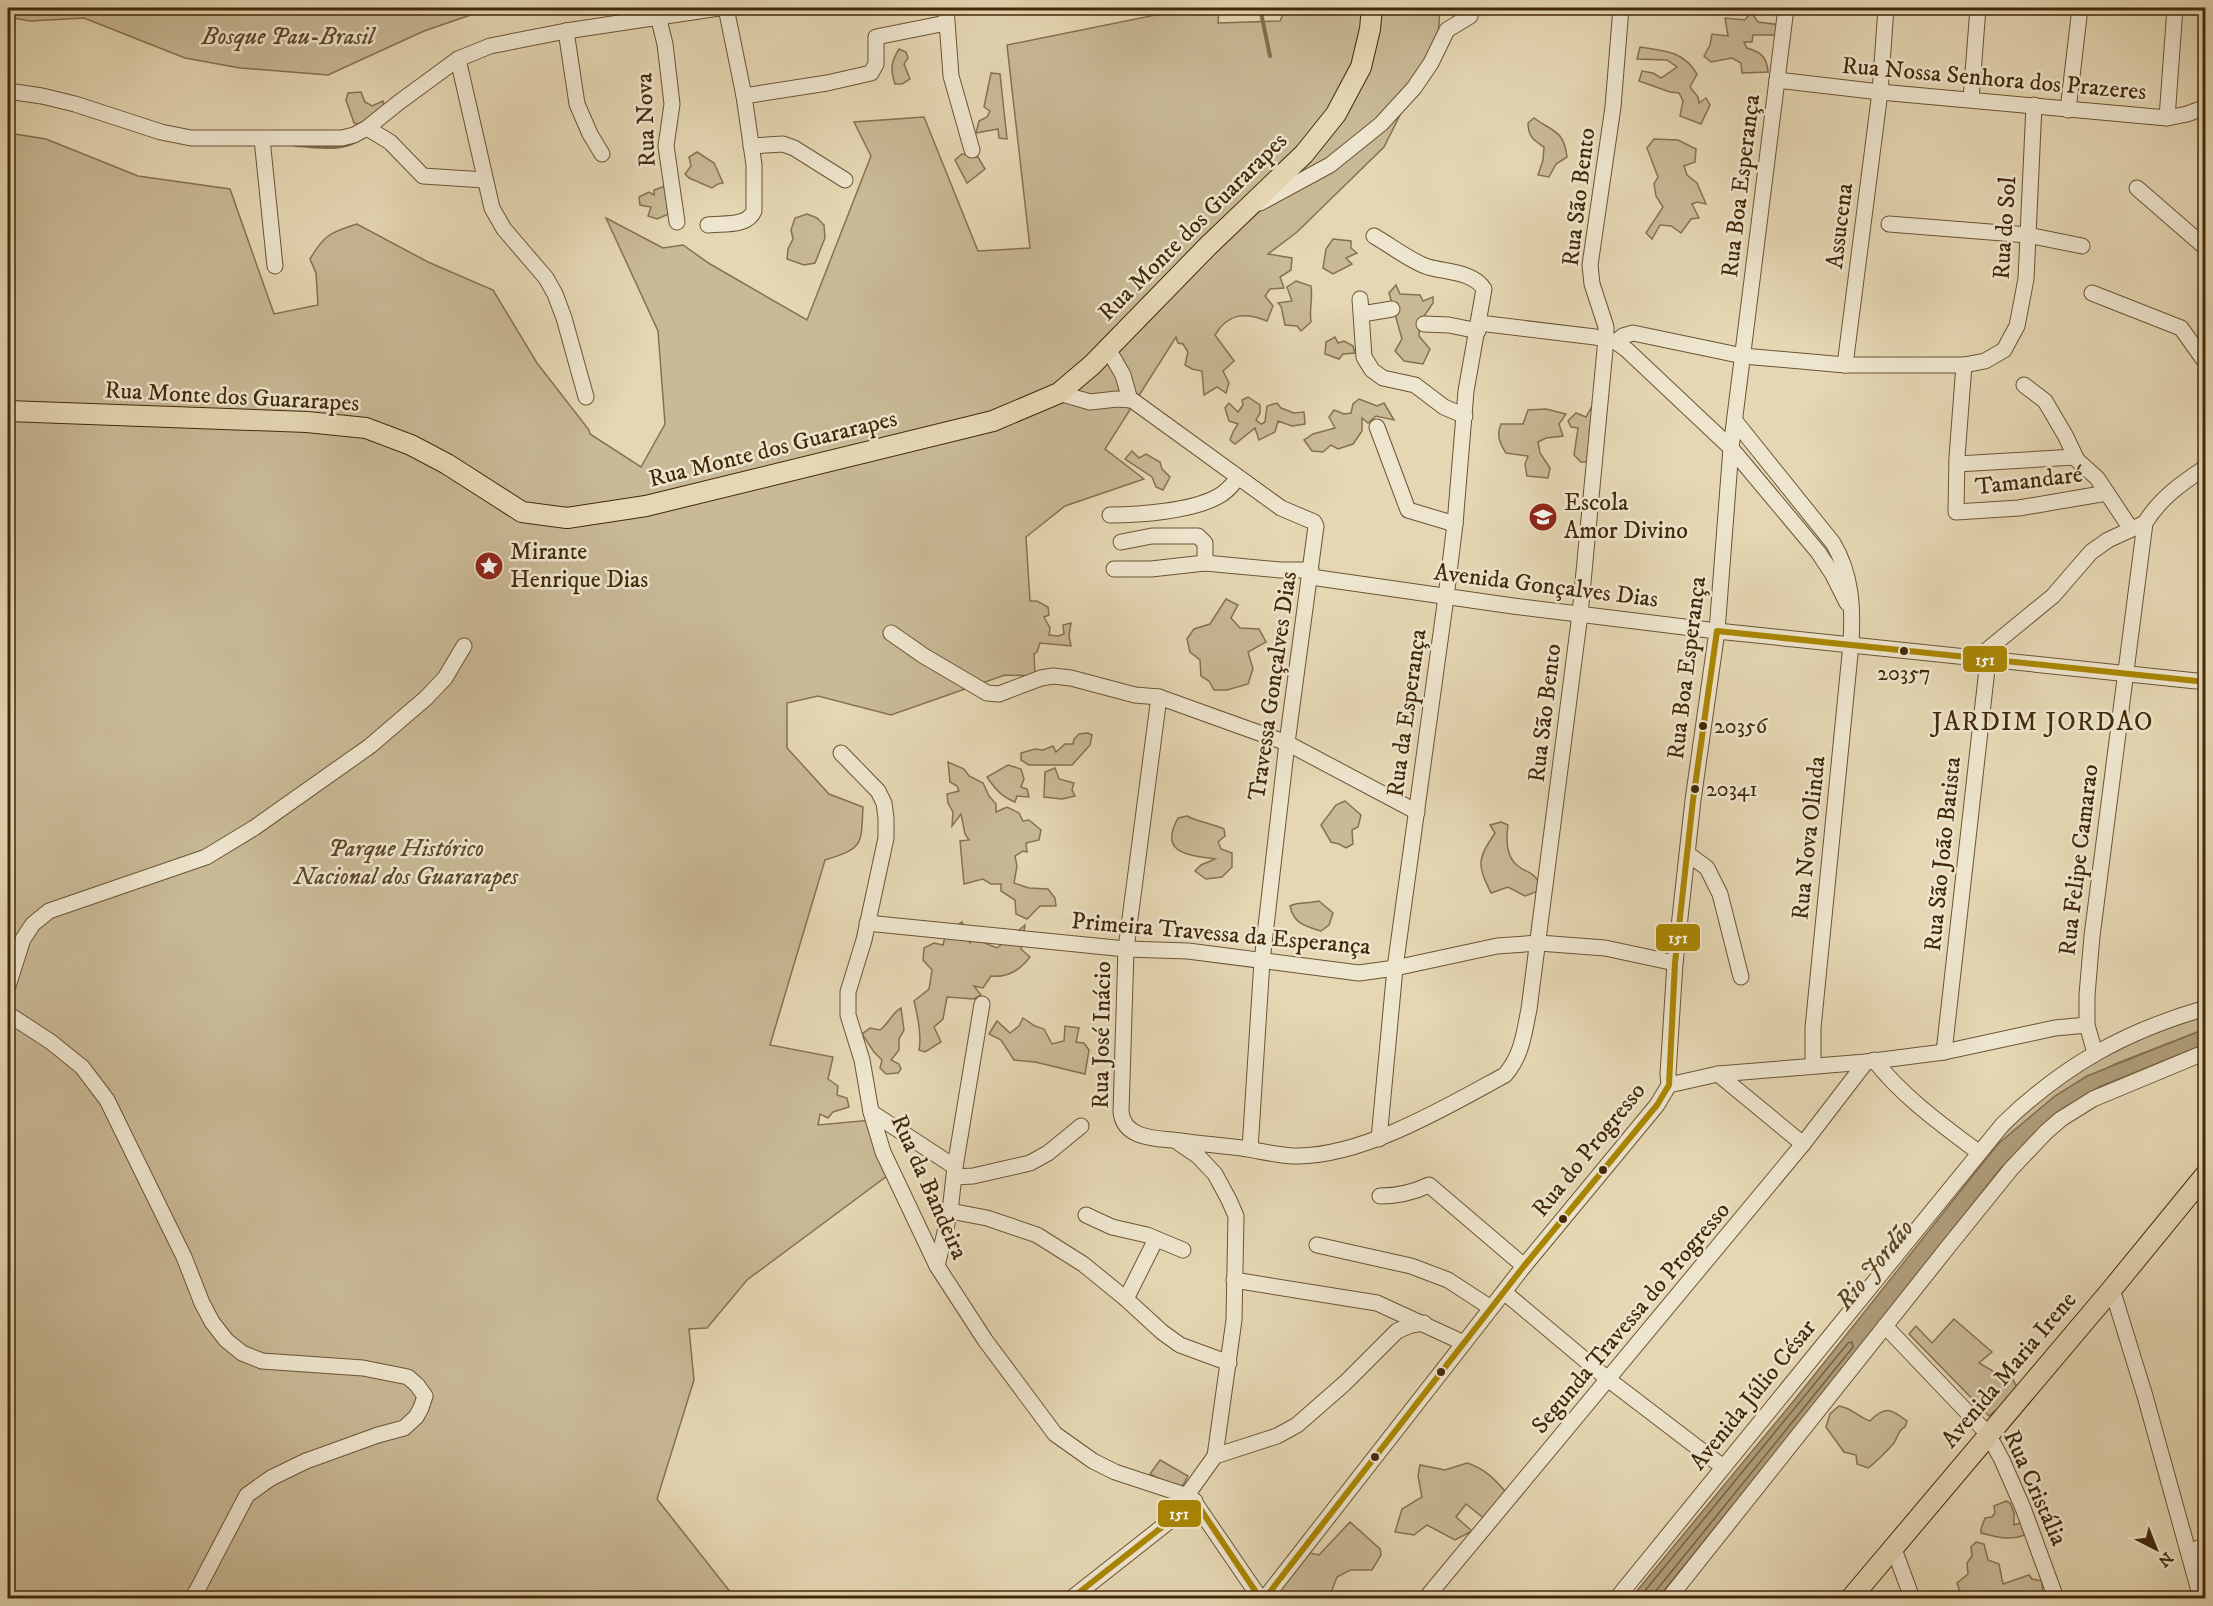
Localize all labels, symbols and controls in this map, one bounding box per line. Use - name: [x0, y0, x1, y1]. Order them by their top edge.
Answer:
- park label: Bosque Pau-Brasil: [201, 22, 377, 52]
- street label: Rua Nossa Senhora dos Prazeres: [1840, 51, 2148, 107]
- street label: Rua Nova: [629, 71, 663, 168]
- street label: Rua Boa Esperança: [1715, 92, 1767, 279]
- street label: Rua Monte dos Guararapes: [1092, 126, 1294, 328]
- street label: Rua São Bento: [1556, 126, 1602, 268]
- street label: Rua do Sol: [1986, 175, 2024, 280]
- street label: Assucena: [1820, 181, 1860, 270]
- street label: Rua Monte dos Guararapes: [104, 375, 360, 419]
- street label: Rua Monte dos Guararapes: [646, 404, 900, 494]
- street label: Tamandaré: [1974, 460, 2084, 502]
- place label: Escola Amor Divino: [1564, 488, 1688, 546]
- school or university icon: Escola Amor Divino: [1527, 501, 1559, 533]
- place label: Mirante Henrique Dias: [510, 537, 648, 595]
- place icon: Mirante Henrique Dias: [473, 550, 505, 582]
- street label: Avenida Gonçalves Dias: [1432, 557, 1660, 615]
- street label: Travessa Gonçalves Dias: [1242, 570, 1304, 802]
- street label: Rua Boa Esperança: [1661, 574, 1713, 761]
- street label: Rua da Esperança: [1380, 626, 1434, 799]
- street label: Rua São Bento: [1522, 642, 1568, 784]
- marker: 20357: [1898, 645, 1910, 657]
- line badge: 151: [1962, 645, 2008, 673]
- text: 151: [1975, 650, 1995, 670]
- place label: 20357: [1877, 660, 1931, 687]
- district label: JARDIM JORDAO: [1930, 706, 2154, 739]
- place label: 20356: [1714, 713, 1769, 740]
- marker: 20356: [1697, 720, 1709, 732]
- street label: Rua Nova Olinda: [1785, 754, 1833, 921]
- street label: Rua São João Batista: [1918, 754, 1968, 953]
- street label: Rua Felipe Camarao: [2052, 763, 2106, 957]
- place label: 20341: [1706, 776, 1758, 803]
- marker: 20341: [1689, 783, 1701, 795]
- park label: Parque Histórico Nacional dos Guararapes: [292, 834, 519, 892]
- street label: Primeira Travessa da Esperança: [1070, 906, 1373, 962]
- line badge: 151: [1655, 923, 1701, 952]
- text: 151: [1668, 928, 1688, 948]
- street label: Rua José Inácio: [1086, 961, 1118, 1109]
- street label: Rua do Progresso: [1526, 1077, 1652, 1223]
- street label: Rua da Bandeira: [884, 1110, 975, 1265]
- unlabelled marker: [1597, 1164, 1609, 1176]
- street label: Segunda Travessa do Progresso: [1525, 1196, 1737, 1440]
- unlabelled marker: [1557, 1213, 1569, 1225]
- water label: Rio Jordão: [1828, 1213, 1922, 1318]
- street label: Avenida Maria Irene: [1935, 1286, 2083, 1454]
- street label: Avenida Júlio César: [1683, 1314, 1823, 1476]
- unlabelled marker: [1435, 1366, 1447, 1378]
- street label: Rua Cristália: [1996, 1426, 2074, 1551]
- unlabelled marker: [1369, 1451, 1381, 1463]
- line badge: 151: [1157, 1499, 1202, 1528]
- text: 151: [1169, 1504, 1189, 1524]
- north arrow: [2126, 1519, 2186, 1579]
- text: N: [2154, 1548, 2177, 1571]

